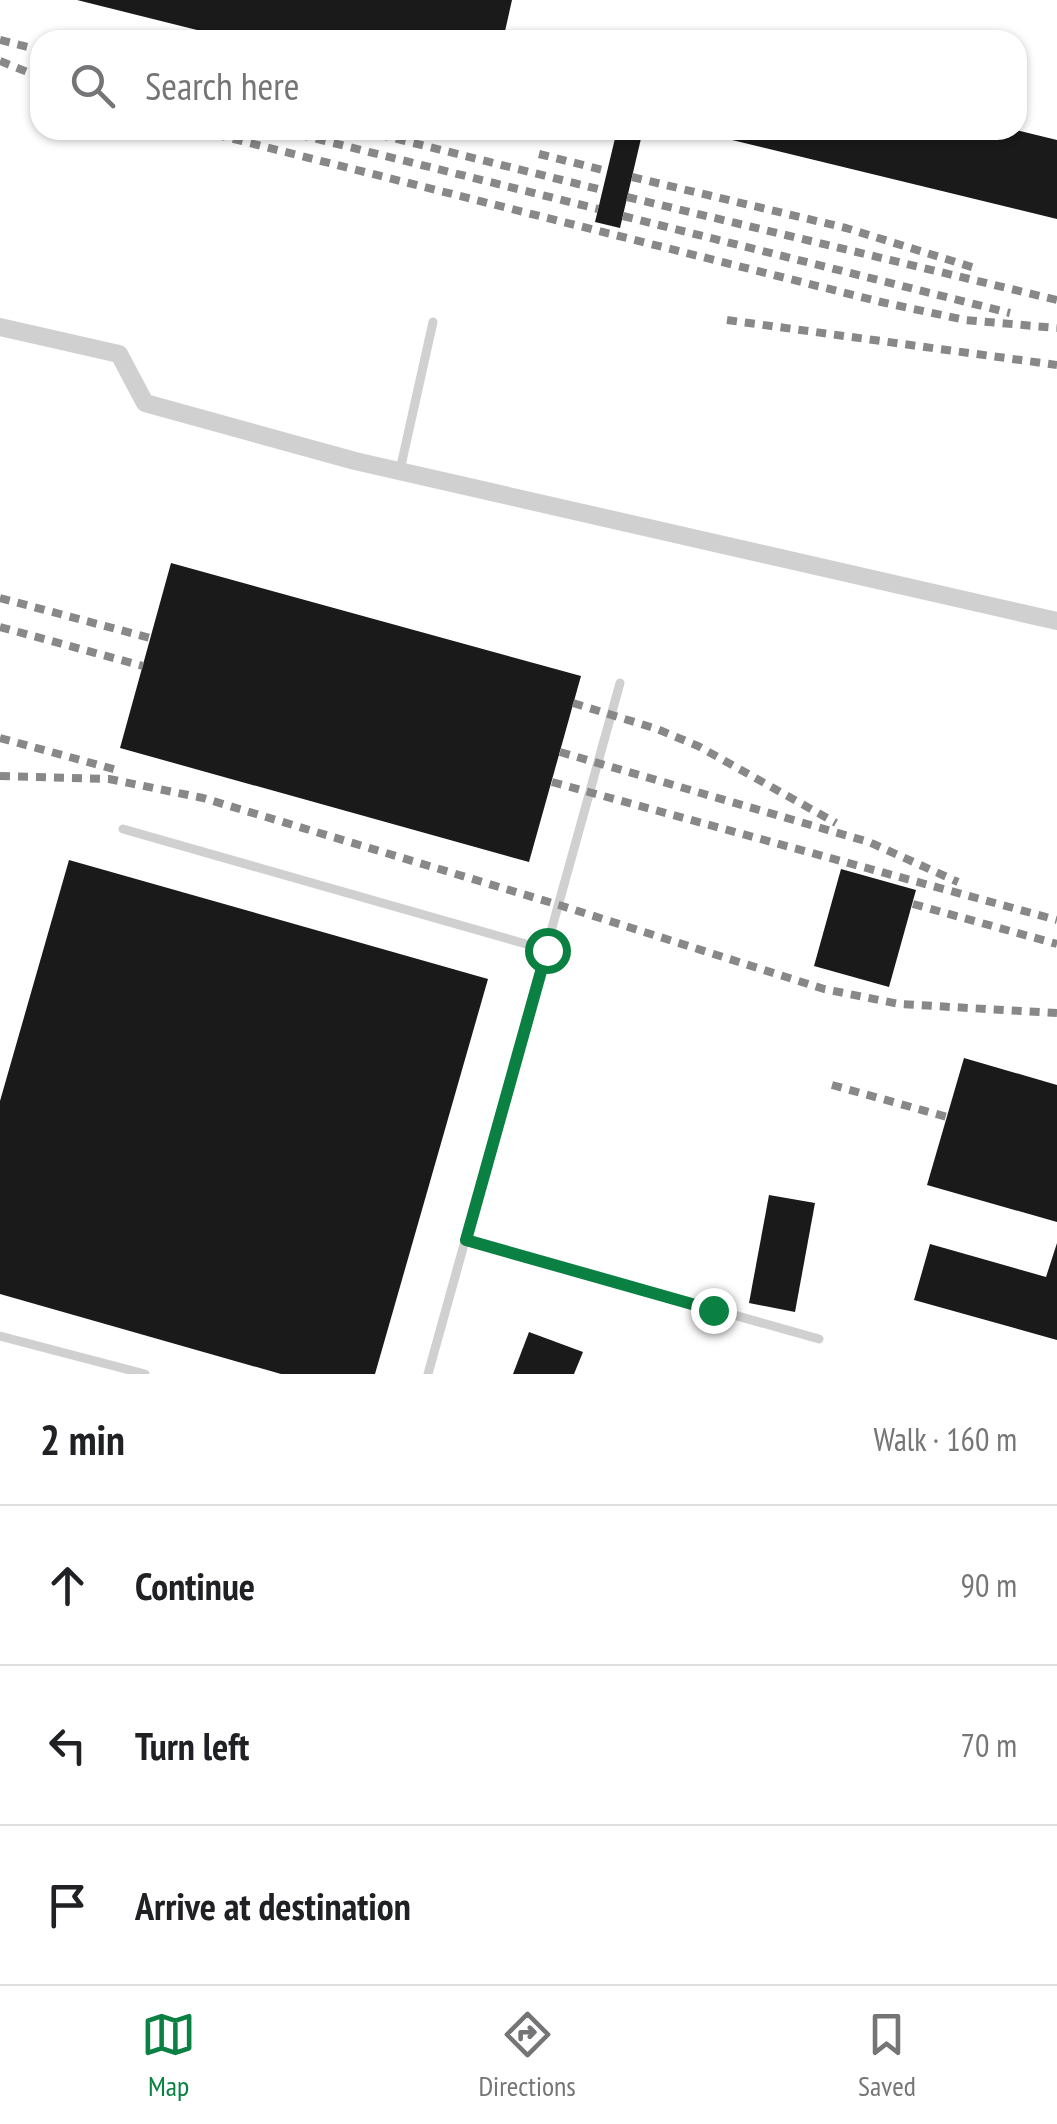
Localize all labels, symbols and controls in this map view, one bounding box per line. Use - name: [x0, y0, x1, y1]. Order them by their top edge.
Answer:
- search box: [30, 30, 1027, 140]
- icon: search: [65, 58, 120, 113]
- text: Search here: [145, 61, 299, 110]
- route start: [525, 928, 571, 974]
- route end: [691, 1288, 737, 1334]
- text: 2 min: [40, 1412, 125, 1467]
- text: Walk · 160 m: [873, 1418, 1017, 1460]
- icon: ahead: [40, 1558, 95, 1613]
- text: Continue: [135, 1561, 255, 1610]
- text: 90 m: [961, 1564, 1017, 1606]
- icon: left: [40, 1718, 95, 1773]
- text: Turn left: [135, 1721, 249, 1770]
- text: 70 m: [961, 1724, 1017, 1766]
- icon: arrive: [40, 1878, 95, 1933]
- text: Arrive at destination: [135, 1881, 411, 1930]
- tab: Map: [141, 2007, 196, 2104]
- tab: Directions: [478, 2007, 576, 2104]
- tab: Saved: [858, 2007, 916, 2104]

